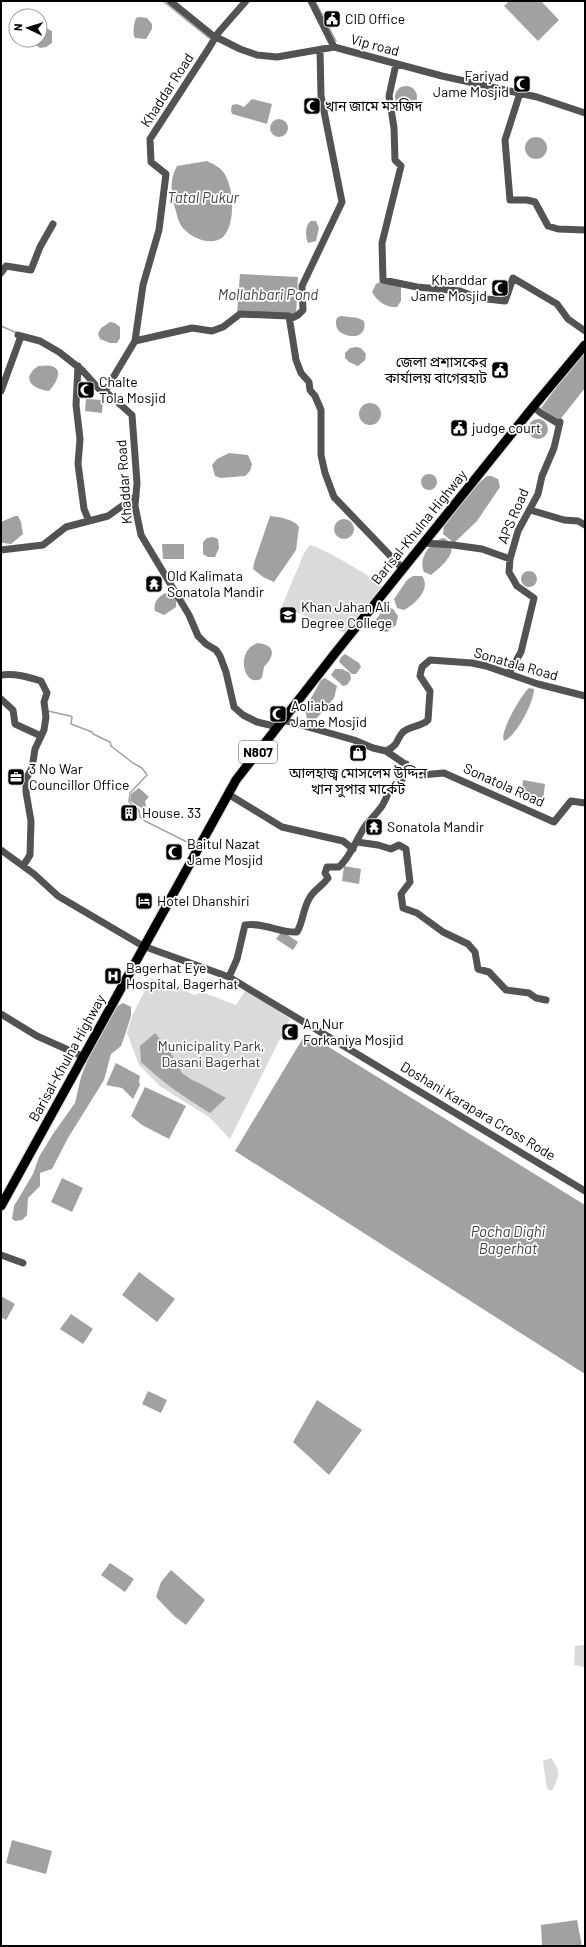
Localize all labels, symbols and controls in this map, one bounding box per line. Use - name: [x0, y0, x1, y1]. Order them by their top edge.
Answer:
- north arrow: [8, 8, 48, 48]
- public building icon: CID Office: [322, 9, 342, 29]
- place label: CID Office: [345, 10, 405, 27]
- text: N: [11, 23, 24, 31]
- street label: Vip road: [349, 30, 401, 59]
- street label: Khaddar Road: [136, 50, 197, 130]
- place label: Fariyad Jame Mosjid: [433, 67, 509, 100]
- mosque icon: Fariyad Jame Mosjid: [512, 74, 532, 94]
- mosque icon: খান জামে মসজিদ: [302, 96, 322, 116]
- place label: খান জামে মসজিদ: [325, 97, 423, 114]
- water label: Tatal Pukur: [167, 188, 239, 206]
- place label: Kharddar Jame Mosjid: [411, 271, 487, 304]
- mosque icon: Kharddar Jame Mosjid: [490, 278, 510, 298]
- water label: Mollahbari Pond: [218, 285, 318, 303]
- place label: জেলা প্রশাসকের কার্যালয় বাগেরহাট: [384, 353, 488, 386]
- public building icon: জেলা প্রশাসকের কার্যালয় বাগেরহাট: [490, 360, 510, 380]
- place label: Chalte Tola Mosjid: [99, 373, 166, 406]
- mosque icon: Chalte Tola Mosjid: [76, 380, 96, 400]
- public building icon: judge court: [449, 418, 469, 438]
- place label: judge court: [471, 419, 541, 436]
- street label: Khaddar Road: [112, 439, 135, 525]
- street label: Barisal-Khulna Highway: [367, 466, 470, 587]
- street label: APS Road: [493, 485, 532, 546]
- place label: Old Kalimata Sonatola Mandir: [167, 567, 264, 600]
- temple icon: Old Kalimata Sonatola Mandir: [144, 574, 164, 594]
- place label: Khan Jahan Ali Degree College: [301, 598, 392, 631]
- school or university icon: Khan Jahan Ali Degree College: [278, 605, 298, 625]
- street label: Sonatala Road: [472, 643, 560, 684]
- place label: Aoliabad Jame Mosjid: [291, 697, 367, 730]
- mosque icon: Aoliabad Jame Mosjid: [268, 704, 288, 724]
- road number: N807: [239, 741, 277, 763]
- shop icon: আলহাজ্ব মোসলেম উদ্দিন খান সুপার মার্কেট: [348, 743, 368, 763]
- street label: Sonatola Road: [461, 759, 547, 810]
- place label: 3 No War Councillor Office: [29, 760, 129, 793]
- place label: আলহাজ্ব মোসলেম উদ্দিন খান সুপার মার্কেট: [288, 764, 428, 798]
- office icon: 3 No War Councillor Office: [6, 767, 26, 787]
- building icon: House. 33: [119, 803, 139, 823]
- place label: House. 33: [142, 804, 201, 821]
- temple icon: Sonatola Mandir: [364, 817, 384, 837]
- place label: Sonatola Mandir: [387, 818, 484, 835]
- place label: Baitul Nazat Jame Mosjid: [187, 835, 263, 868]
- mosque icon: Baitul Nazat Jame Mosjid: [164, 842, 184, 862]
- hotel icon: Hotel Dhanshiri: [134, 891, 154, 911]
- place label: Hotel Dhanshiri: [157, 892, 249, 909]
- place label: Bagerhat Eye Hospital, Bagerhat: [126, 959, 238, 992]
- hospital icon: Bagerhat Eye Hospital, Bagerhat: [103, 966, 123, 986]
- street label: Barisal-Khulna Highway: [25, 991, 109, 1124]
- place label: An Nur Forkaniya Mosjid: [303, 1015, 404, 1048]
- mosque icon: An Nur Forkaniya Mosjid: [280, 1022, 300, 1042]
- park label: Municipality Park, Dasani Bagerhat: [158, 1037, 264, 1070]
- street label: Doshani Karapara Cross Rode: [398, 1057, 559, 1164]
- water label: Pocha Dighi Bagerhat: [471, 1222, 546, 1257]

